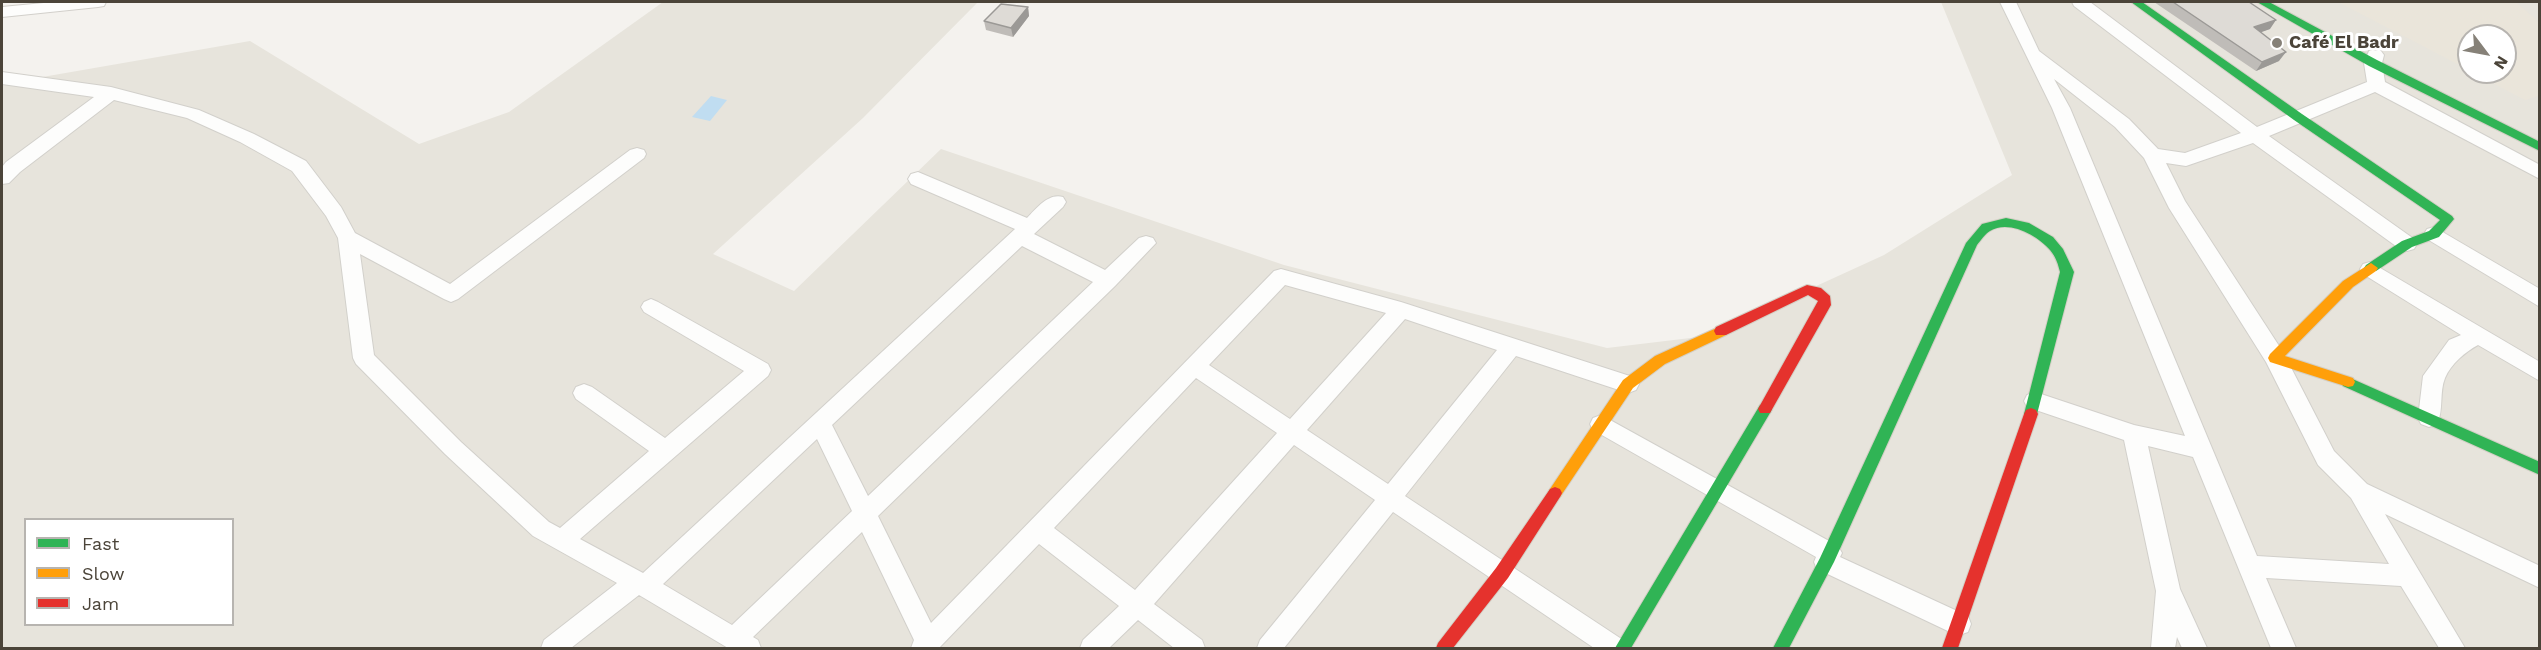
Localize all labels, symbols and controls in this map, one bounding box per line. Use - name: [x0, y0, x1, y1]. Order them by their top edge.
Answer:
- north arrow: [2457, 24, 2517, 84]
- place label: Café El Badr: [2289, 32, 2399, 54]
- marker: Café El Badr: [2270, 36, 2284, 50]
- text: N: [2490, 53, 2512, 73]
- legend: [24, 518, 234, 626]
- text: Fast: [82, 533, 119, 554]
- text: Slow: [82, 563, 125, 584]
- text: Jam: [82, 593, 119, 614]

